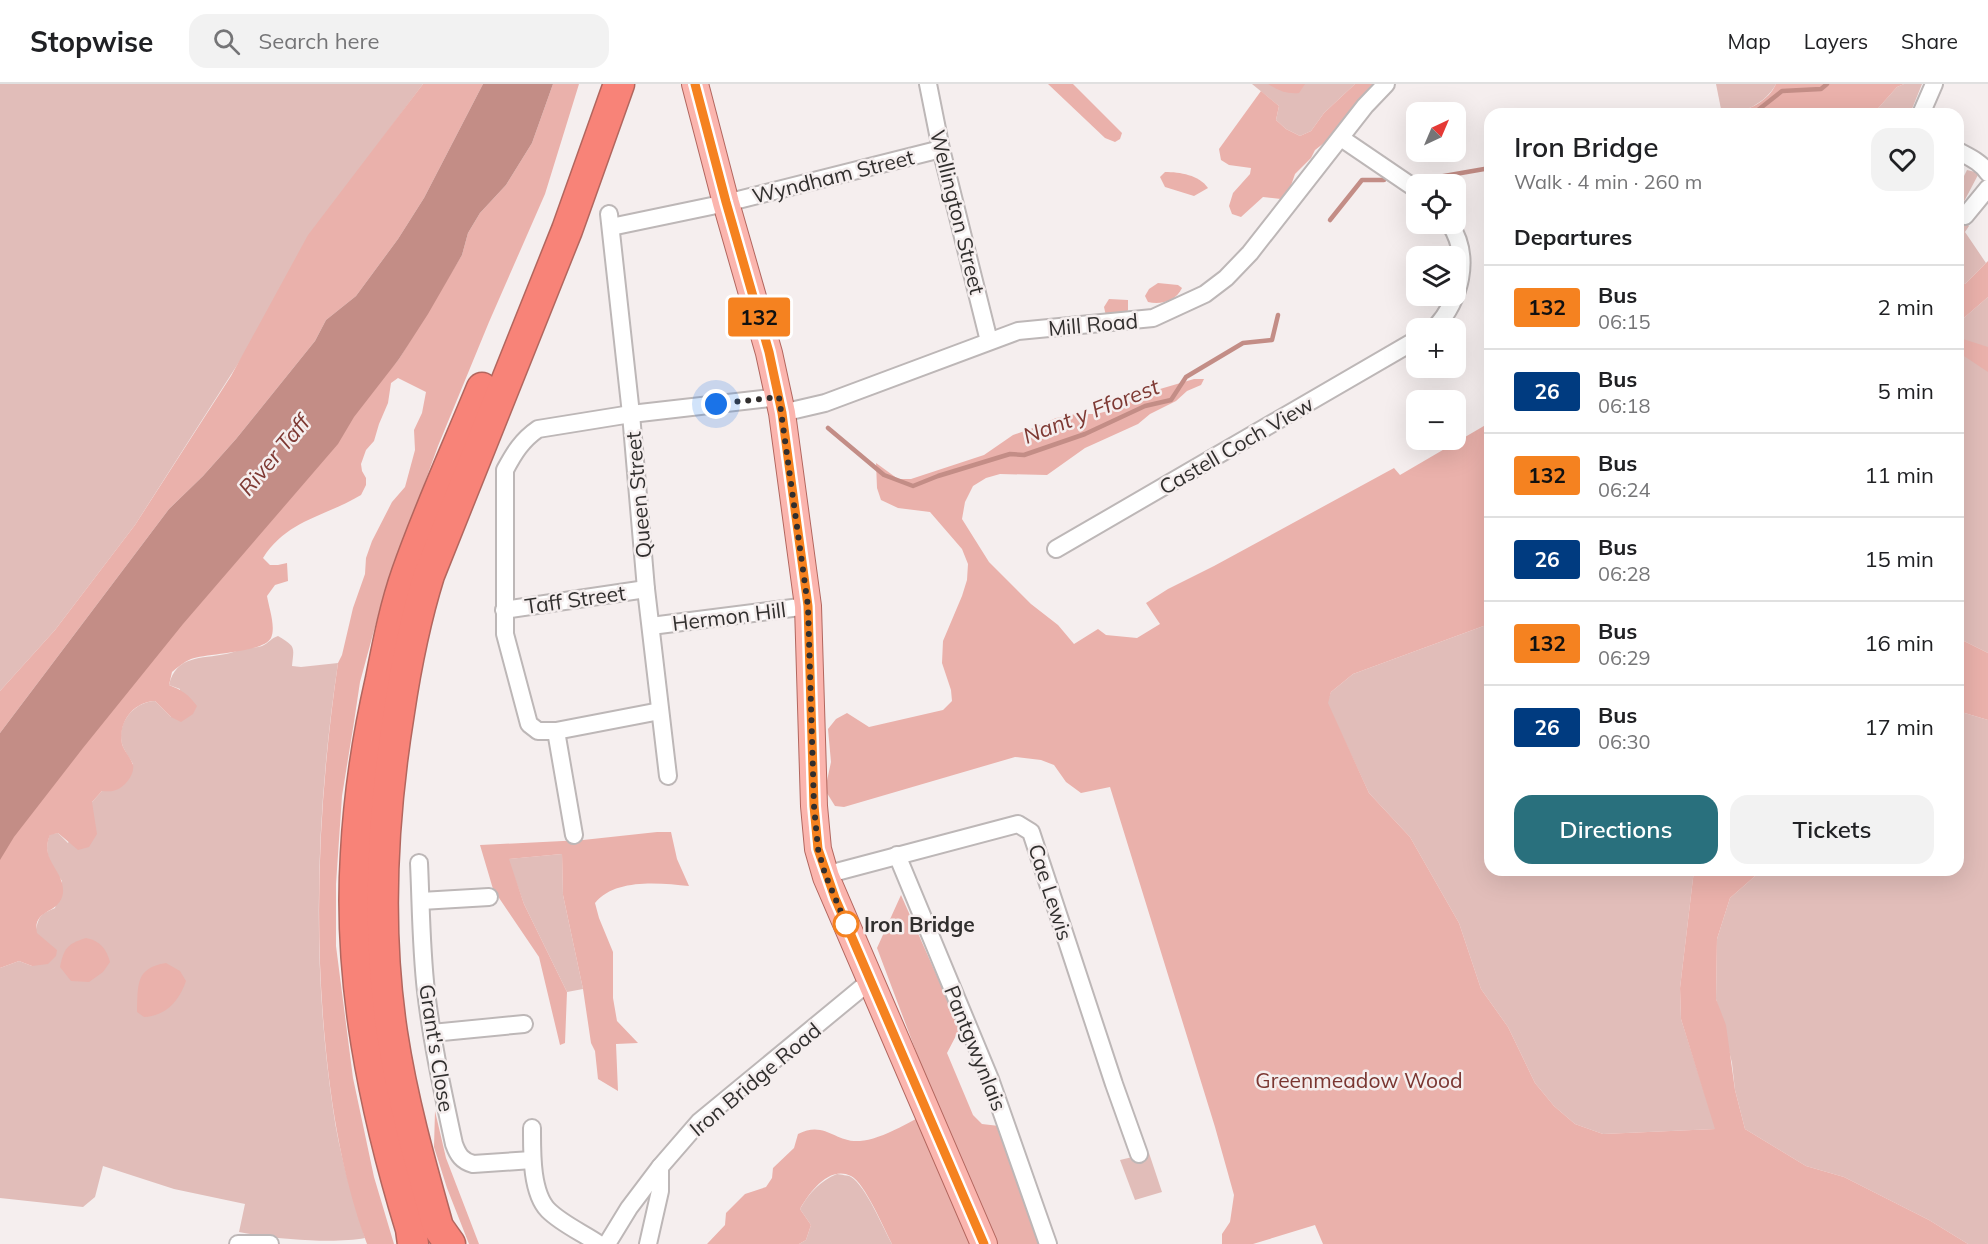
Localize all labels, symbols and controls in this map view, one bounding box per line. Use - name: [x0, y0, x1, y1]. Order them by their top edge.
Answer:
- search box: [189, 14, 609, 68]
- text: Stopwise: [30, 24, 153, 59]
- icon: search: [210, 25, 243, 58]
- text: Search here: [258, 27, 379, 55]
- text: Map: [1728, 28, 1771, 54]
- text: Layers: [1804, 28, 1868, 54]
- text: Share: [1901, 28, 1958, 54]
- north arrow: [1406, 102, 1466, 162]
- map controls: [1406, 102, 1466, 450]
- street label: Wellington Street: [925, 127, 991, 297]
- button: heart: [1871, 128, 1934, 191]
- text: Iron Bridge: [1514, 129, 1658, 164]
- street label: Wyndham Street: [749, 143, 917, 209]
- text: Walk · 4 min · 260 m: [1514, 169, 1702, 194]
- button: locate: [1406, 174, 1466, 234]
- text: Departures: [1514, 223, 1632, 251]
- button: layers: [1406, 246, 1466, 306]
- text: Bus: [1598, 281, 1637, 309]
- text: 2 min: [1878, 293, 1934, 321]
- text: 132: [1528, 294, 1566, 320]
- line badge: 132: [724, 298, 794, 336]
- text: 132: [740, 304, 778, 330]
- street label: Mill Road: [1047, 307, 1139, 341]
- text: 06:15: [1598, 309, 1651, 334]
- button: +: [1406, 318, 1466, 378]
- text: Bus: [1598, 365, 1637, 393]
- water label: Nant y Fforest: [1019, 372, 1164, 450]
- text: 5 min: [1878, 377, 1934, 405]
- text: 26: [1534, 378, 1560, 404]
- your location: [701, 389, 731, 419]
- street label: Castell Coch View: [1154, 390, 1318, 500]
- button: −: [1406, 390, 1466, 450]
- text: 06:18: [1598, 393, 1651, 418]
- water label: River Taff: [232, 407, 318, 501]
- street label: Queen Street: [620, 431, 656, 559]
- text: Bus: [1598, 449, 1637, 477]
- text: 11 min: [1864, 461, 1934, 489]
- text: 132: [1528, 462, 1566, 488]
- text: 06:24: [1598, 477, 1651, 502]
- text: Bus: [1598, 533, 1637, 561]
- text: 15 min: [1864, 545, 1934, 573]
- text: 26: [1534, 546, 1560, 572]
- text: 06:28: [1598, 561, 1651, 586]
- street label: Taff Street: [523, 579, 627, 619]
- street label: Hermon Hill: [671, 596, 787, 636]
- text: Bus: [1598, 617, 1637, 645]
- text: 16 min: [1864, 629, 1934, 657]
- text: 132: [1528, 630, 1566, 656]
- text: 06:29: [1598, 645, 1651, 670]
- text: Bus: [1598, 701, 1637, 729]
- text: 17 min: [1864, 713, 1934, 741]
- text: 26: [1534, 714, 1560, 740]
- text: 06:30: [1598, 729, 1651, 754]
- button: Directions: [1514, 795, 1718, 864]
- button: Tickets: [1730, 795, 1934, 864]
- street label: Cae Lewis: [1023, 841, 1079, 943]
- marker: Iron Bridge: [833, 911, 859, 937]
- place label: Iron Bridge: [864, 911, 975, 937]
- street label: Pantgwynlais: [939, 981, 1013, 1115]
- street label: Grant's Close: [414, 982, 460, 1114]
- street label: Iron Bridge Road: [684, 1017, 826, 1141]
- park label: Greenmeadow Wood: [1255, 1067, 1463, 1093]

